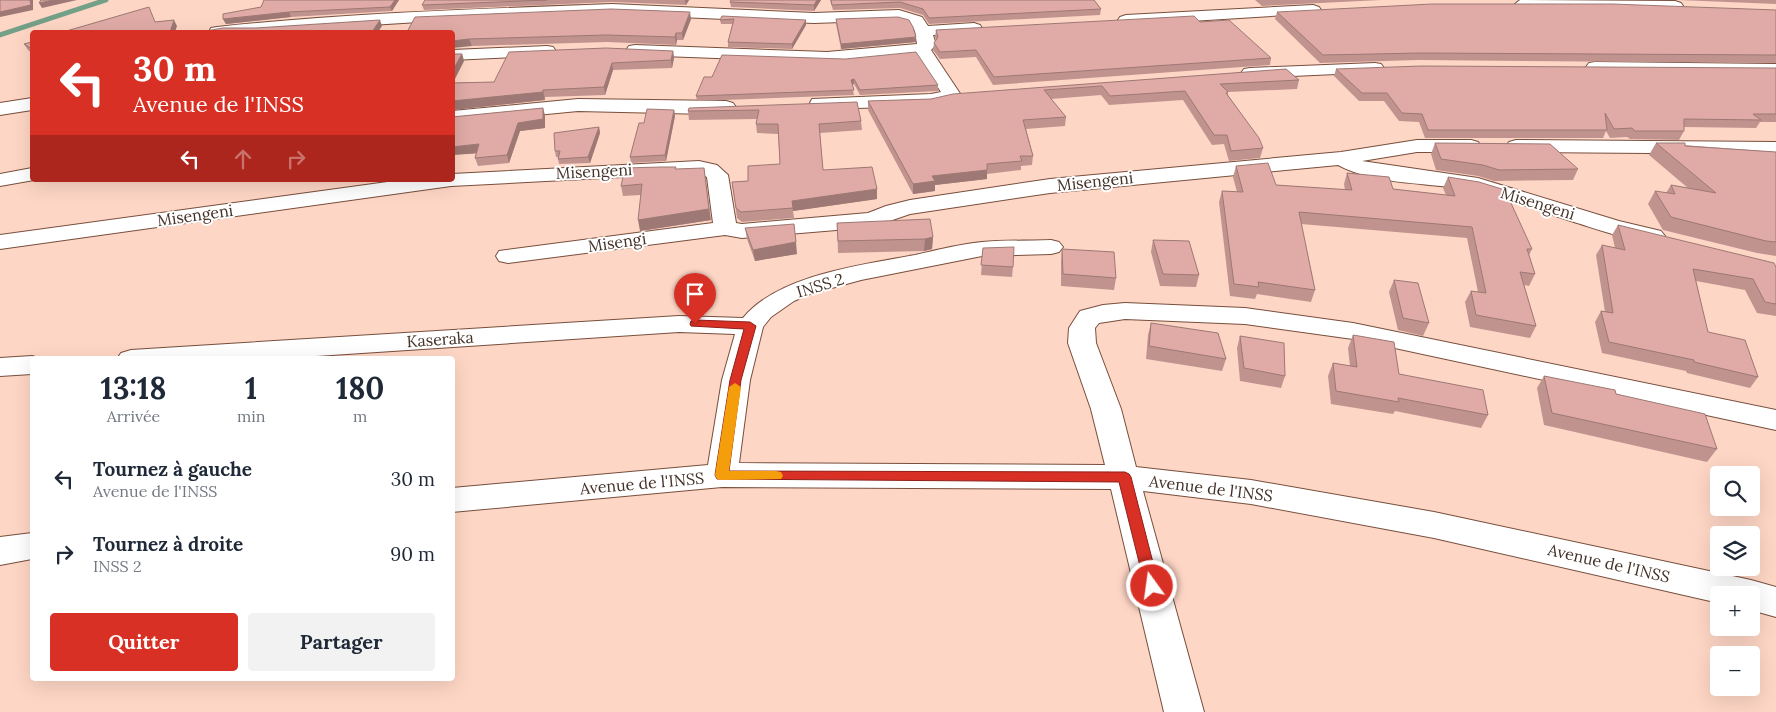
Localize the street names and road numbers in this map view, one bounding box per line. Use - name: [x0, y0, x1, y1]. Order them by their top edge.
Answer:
- street label: Misengeni: [555, 159, 633, 183]
- street label: Misengeni: [1056, 167, 1134, 195]
- street label: Misengeni: [1498, 182, 1578, 224]
- street label: Misengeni: [156, 200, 234, 230]
- street label: Misengi: [587, 228, 647, 256]
- street label: INSS 2: [794, 268, 846, 302]
- street label: Kaseraka: [406, 327, 474, 351]
- street label: Avenue de l'INSS: [578, 468, 705, 498]
- street label: Avenue de l'INSS: [1147, 470, 1274, 506]
- street label: Avenue de l'INSS: [1545, 539, 1672, 587]

